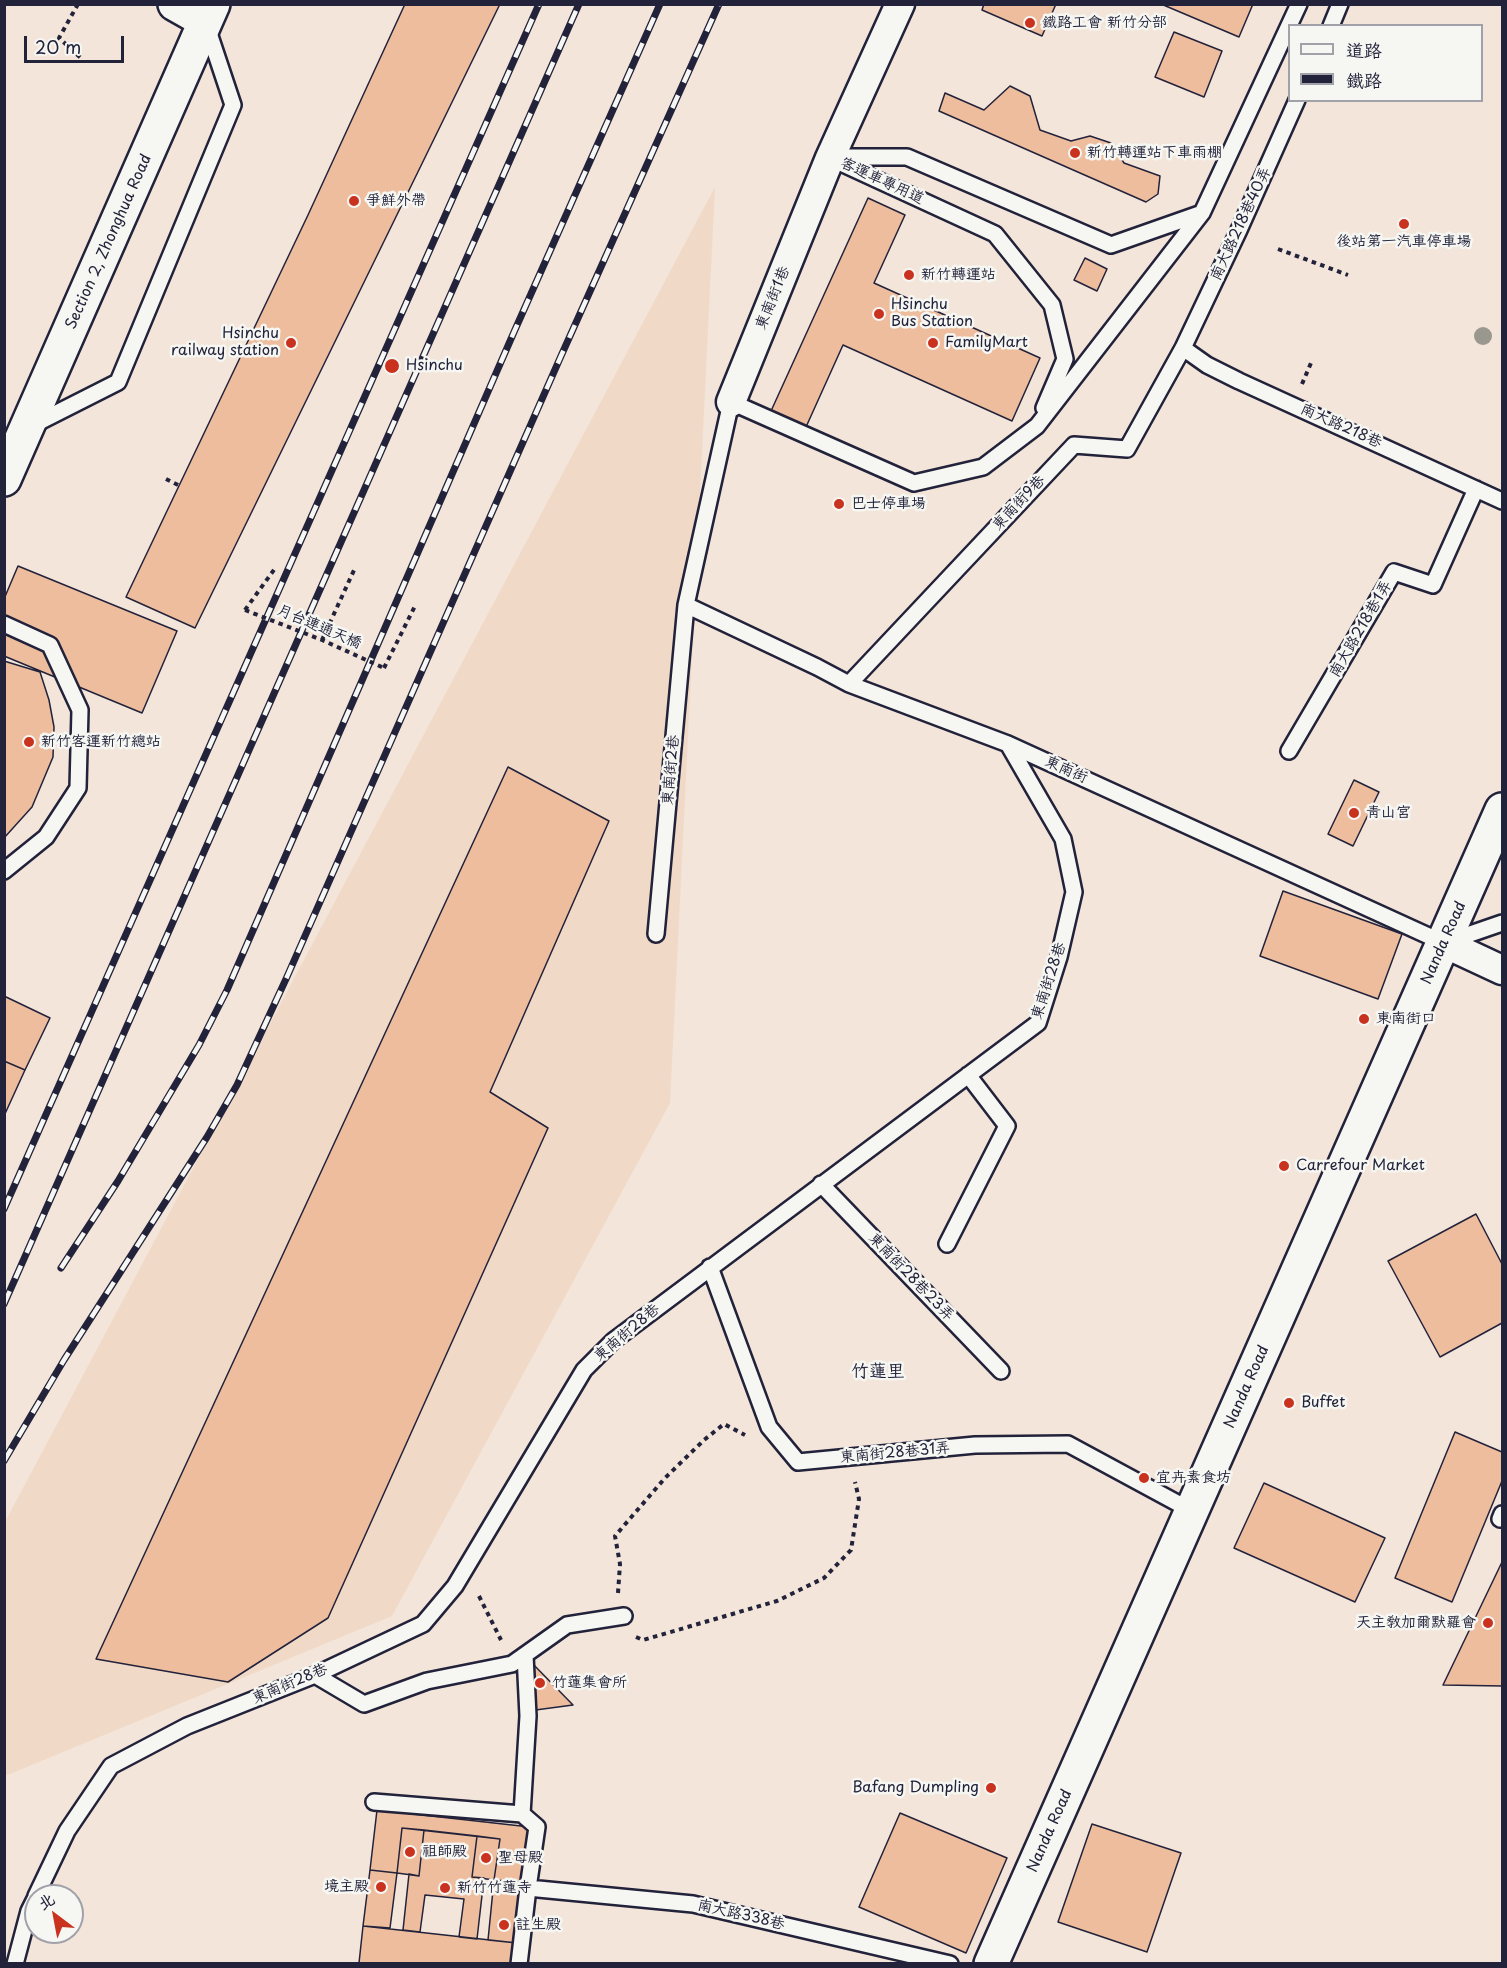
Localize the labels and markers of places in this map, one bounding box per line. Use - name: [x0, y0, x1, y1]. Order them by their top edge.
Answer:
- place label: 鐵路工會 新竹分部: [1042, 14, 1167, 32]
- marker: 鐵路工會 新竹分部: [1023, 16, 1037, 30]
- place label: 新竹轉運站下車雨棚: [1087, 144, 1222, 162]
- marker: 新竹轉運站下車雨棚: [1068, 146, 1082, 160]
- place label: 爭鮮外帶: [366, 192, 426, 210]
- marker: 爭鮮外帶: [347, 194, 361, 208]
- marker: 後站第一汽車停車場: [1397, 217, 1411, 231]
- place label: 後站第一汽車停車場: [1337, 233, 1471, 251]
- place label: 新竹轉運站: [921, 266, 996, 284]
- marker: 新竹轉運站: [902, 268, 916, 282]
- place label: Hsinchu Bus Station: [891, 296, 973, 331]
- marker: Hsinchu Bus Station: [872, 307, 886, 321]
- place label: Hsinchu railway station: [171, 325, 279, 360]
- place label: FamilyMart: [945, 334, 1028, 352]
- marker: Hsinchu railway station: [284, 336, 298, 350]
- marker: FamilyMart: [926, 336, 940, 350]
- marker: Hsinchu: [383, 357, 401, 375]
- place label: Hsinchu: [406, 357, 463, 375]
- place label: 巴士停車場: [851, 495, 926, 513]
- marker: 巴士停車場: [832, 497, 846, 511]
- place label: 新竹客運新竹總站: [41, 733, 161, 751]
- marker: 新竹客運新竹總站: [22, 735, 36, 749]
- place label: 青山宮: [1366, 804, 1411, 822]
- marker: 青山宮: [1347, 806, 1361, 820]
- place label: 東南街口: [1376, 1010, 1436, 1028]
- marker: 東南街口: [1357, 1012, 1371, 1026]
- place label: Carrefour Market: [1296, 1157, 1425, 1175]
- marker: Carrefour Market: [1277, 1159, 1291, 1173]
- place label: Buffet: [1301, 1394, 1345, 1412]
- marker: Buffet: [1282, 1396, 1296, 1410]
- place label: 宜卉素食坊: [1156, 1469, 1231, 1487]
- marker: 宜卉素食坊: [1137, 1471, 1151, 1485]
- place label: 天主教加爾默羅會: [1356, 1614, 1476, 1632]
- marker: 天主教加爾默羅會: [1481, 1616, 1495, 1630]
- place label: 竹蓮集會所: [552, 1674, 627, 1692]
- marker: 竹蓮集會所: [533, 1676, 547, 1690]
- place label: Bafang Dumpling: [852, 1779, 979, 1797]
- marker: Bafang Dumpling: [984, 1781, 998, 1795]
- place label: 祖師殿: [422, 1843, 467, 1861]
- marker: 祖師殿: [403, 1845, 417, 1859]
- place label: 聖母殿: [498, 1849, 543, 1867]
- marker: 聖母殿: [479, 1851, 493, 1865]
- place label: 境主殿: [324, 1878, 369, 1896]
- place label: 新竹竹蓮寺: [457, 1879, 532, 1897]
- marker: 境主殿: [374, 1880, 388, 1894]
- marker: 新竹竹蓮寺: [438, 1881, 452, 1895]
- place label: 註生殿: [516, 1916, 561, 1934]
- marker: 註生殿: [497, 1918, 511, 1932]

